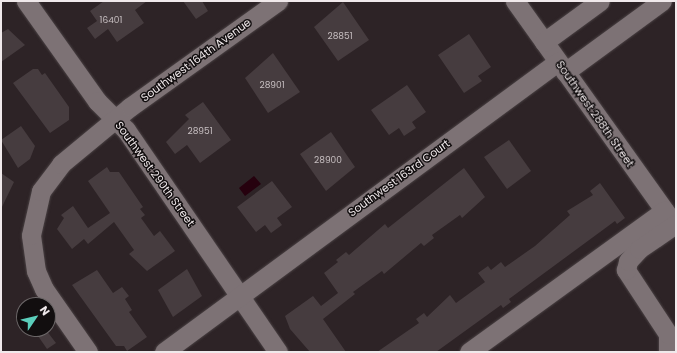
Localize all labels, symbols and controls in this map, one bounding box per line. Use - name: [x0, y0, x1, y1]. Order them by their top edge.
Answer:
- house number: 16401: [100, 15, 122, 25]
- street label: Southwest 164th Avenue: [138, 16, 254, 104]
- house number: 28851: [327, 31, 353, 41]
- street label: Southwest 288th Street: [553, 58, 637, 170]
- house number: 28901: [259, 80, 285, 90]
- street label: Southwest 290th Street: [112, 119, 198, 229]
- house number: 28951: [187, 126, 213, 136]
- street label: Southwest 163rd Court: [346, 137, 452, 219]
- house number: 28900: [314, 155, 342, 165]
- north arrow: [16, 297, 56, 337]
- text: N: [36, 303, 54, 319]

